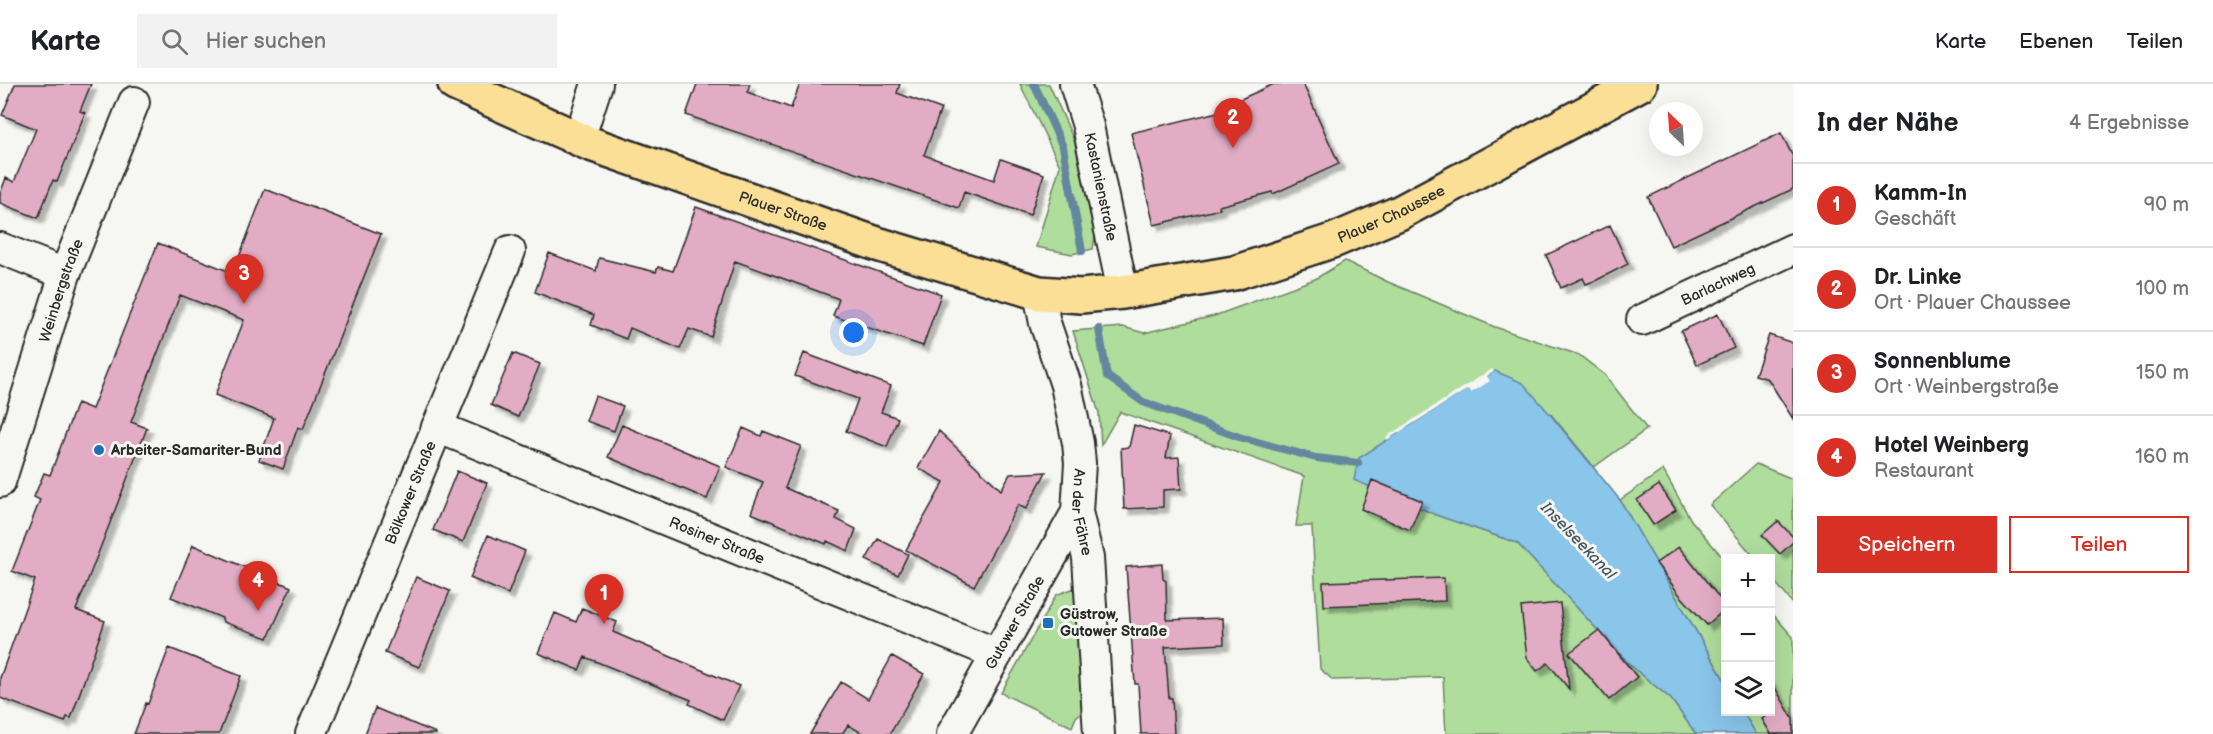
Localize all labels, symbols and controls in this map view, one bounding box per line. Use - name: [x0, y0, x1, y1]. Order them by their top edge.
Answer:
- search box: [137, 14, 557, 68]
- text: Karte: [30, 25, 101, 58]
- icon: search: [158, 25, 191, 58]
- text: Hier suchen: [206, 28, 326, 55]
- text: Karte: [1935, 29, 1986, 54]
- text: Ebenen: [2019, 29, 2093, 54]
- text: Teilen: [2126, 29, 2183, 54]
- pin: 2: [1214, 98, 1252, 148]
- north arrow: [1649, 102, 1703, 156]
- text: In der Nähe: [1817, 108, 1959, 139]
- text: 4 Ergebnisse: [2069, 111, 2189, 135]
- street label: Kastanienstraße: [1080, 131, 1121, 243]
- text: Kamm-In: [1874, 180, 1967, 207]
- street label: Plauer Chaussee: [1335, 181, 1449, 248]
- street label: Plauer Straße: [736, 187, 830, 236]
- text: 1: [1832, 193, 1841, 217]
- text: 90 m: [2144, 193, 2189, 217]
- text: Geschäft: [1874, 207, 1956, 231]
- street label: Weinbergstraße: [35, 236, 88, 345]
- pin: 3: [224, 254, 264, 304]
- street label: Barlachweg: [1678, 259, 1758, 310]
- text: Dr. Linke: [1874, 264, 1962, 291]
- text: 2: [1831, 277, 1842, 301]
- text: 100 m: [2136, 277, 2189, 301]
- text: Ort · Plauer Chaussee: [1874, 291, 2071, 315]
- your location: [839, 318, 868, 347]
- text: Sonnenblume: [1874, 348, 2011, 375]
- text: 3: [1831, 361, 1842, 385]
- text: 150 m: [2136, 361, 2189, 385]
- text: Ort · Weinbergstraße: [1874, 375, 2059, 399]
- text: Hotel Weinberg: [1874, 432, 2029, 459]
- street label: Bölkower Straße: [381, 438, 441, 547]
- place label: Arbeiter-Samariter-Bund: [110, 441, 281, 460]
- marker: Arbeiter-Samariter-Bund: [92, 443, 106, 457]
- text: 4: [1831, 445, 1842, 469]
- text: 160 m: [2135, 445, 2189, 469]
- text: Restaurant: [1874, 459, 1974, 483]
- street label: An der Fähre: [1067, 468, 1096, 558]
- water label: Inselseekanal: [1536, 498, 1620, 584]
- street label: Rosiner Straße: [666, 513, 767, 569]
- button: Speichern: [1817, 516, 1997, 573]
- button: Teilen: [2009, 516, 2189, 573]
- map controls: [1721, 554, 1775, 716]
- button: +: [1721, 554, 1775, 608]
- pin: 4: [238, 562, 278, 611]
- street label: Gutower Straße: [981, 572, 1049, 673]
- pin: 1: [584, 574, 624, 624]
- place label: Güstrow, Gutower Straße: [1060, 605, 1167, 641]
- button: −: [1721, 608, 1775, 662]
- marker: Güstrow, Gutower Straße: [1041, 616, 1055, 630]
- button: layers: [1721, 662, 1775, 716]

